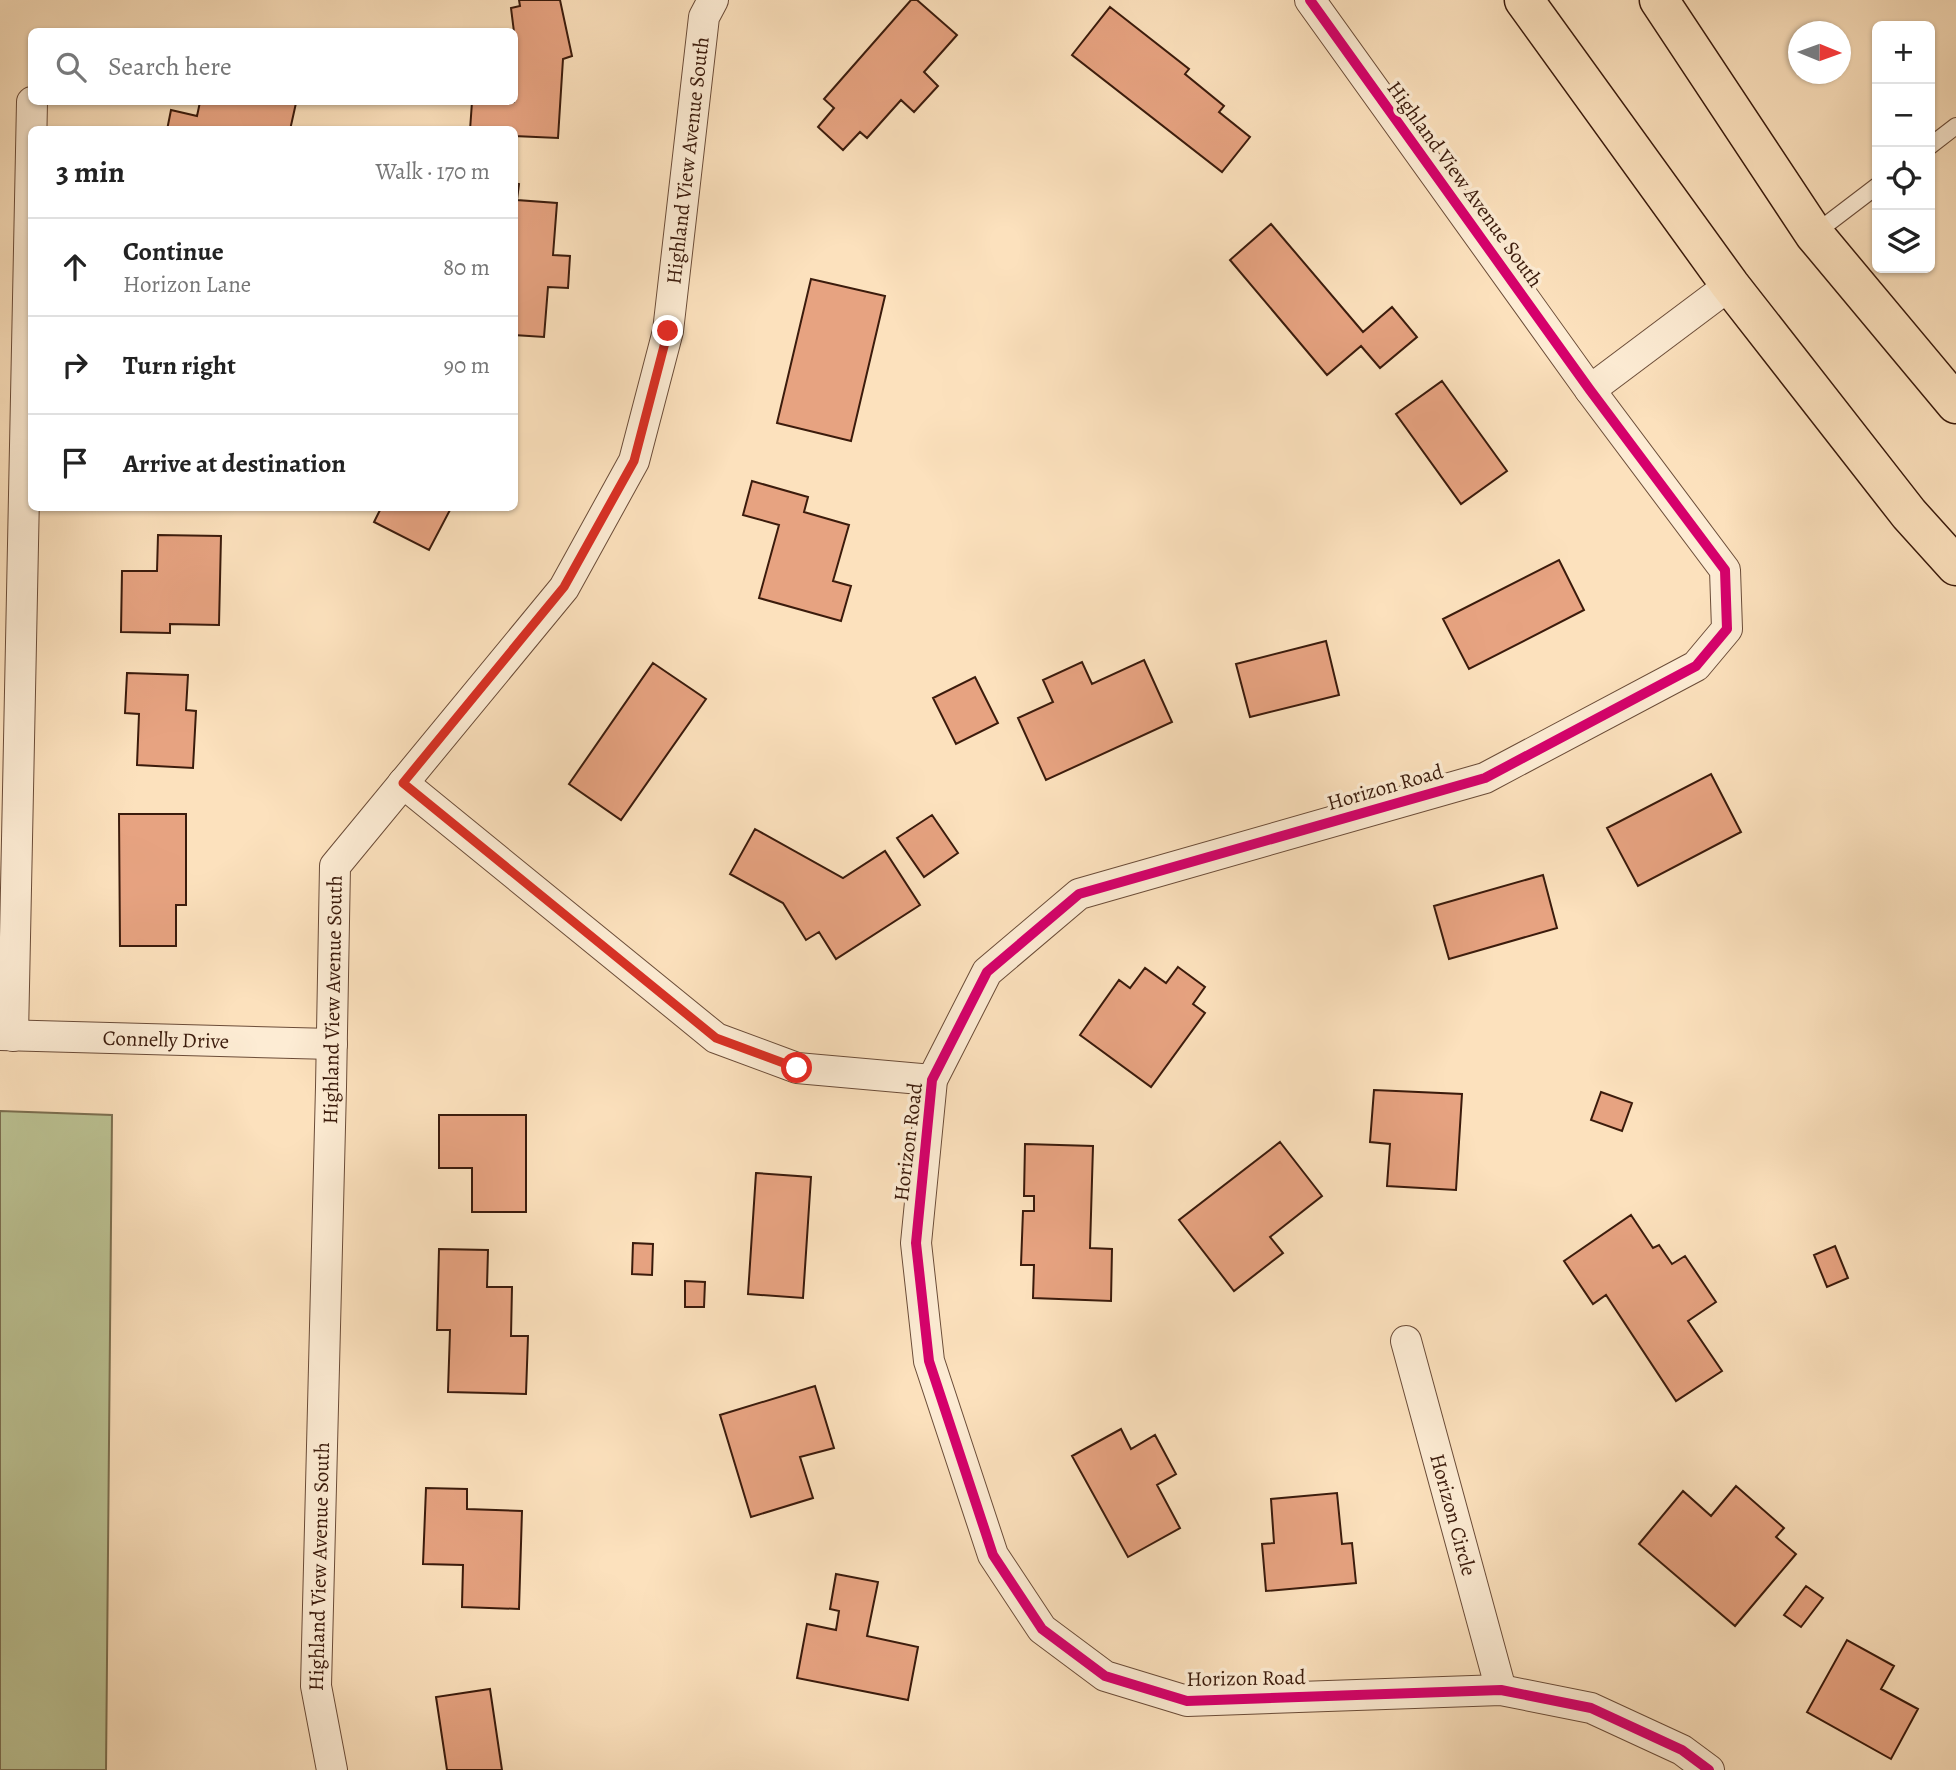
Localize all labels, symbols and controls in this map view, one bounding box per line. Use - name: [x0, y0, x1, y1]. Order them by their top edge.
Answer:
- north arrow: [1788, 21, 1851, 84]
- map controls: [1872, 21, 1935, 273]
- button: +: [1872, 21, 1935, 84]
- search box: [28, 28, 518, 105]
- street label: Highland View Avenue South: [659, 35, 716, 286]
- icon: search: [52, 48, 90, 86]
- text: Search here: [108, 49, 232, 84]
- street label: Highland View Avenue South: [1381, 75, 1549, 293]
- button: −: [1872, 84, 1935, 147]
- button: locate: [1872, 147, 1935, 210]
- text: 3 min: [56, 152, 125, 192]
- text: Walk · 170 m: [376, 156, 490, 187]
- button: layers: [1872, 210, 1935, 273]
- text: Continue: [123, 234, 224, 269]
- icon: ahead: [56, 248, 94, 286]
- text: 80 m: [443, 252, 490, 283]
- text: Horizon Lane: [123, 269, 251, 300]
- route end: [652, 315, 683, 346]
- icon: right: [56, 346, 94, 384]
- text: Turn right: [123, 348, 236, 383]
- text: 90 m: [444, 350, 490, 381]
- icon: arrive: [56, 444, 94, 482]
- text: Arrive at destination: [123, 446, 346, 481]
- street label: Horizon Road: [1324, 757, 1447, 817]
- street label: Highland View Avenue South: [316, 875, 349, 1125]
- street label: Connelly Drive: [102, 1024, 230, 1055]
- route start: [781, 1052, 812, 1083]
- street label: Horizon Road: [887, 1080, 929, 1203]
- street label: Highland View Avenue South: [302, 1442, 336, 1691]
- street label: Horizon Circle: [1423, 1450, 1483, 1579]
- street label: Horizon Road: [1186, 1663, 1307, 1693]

